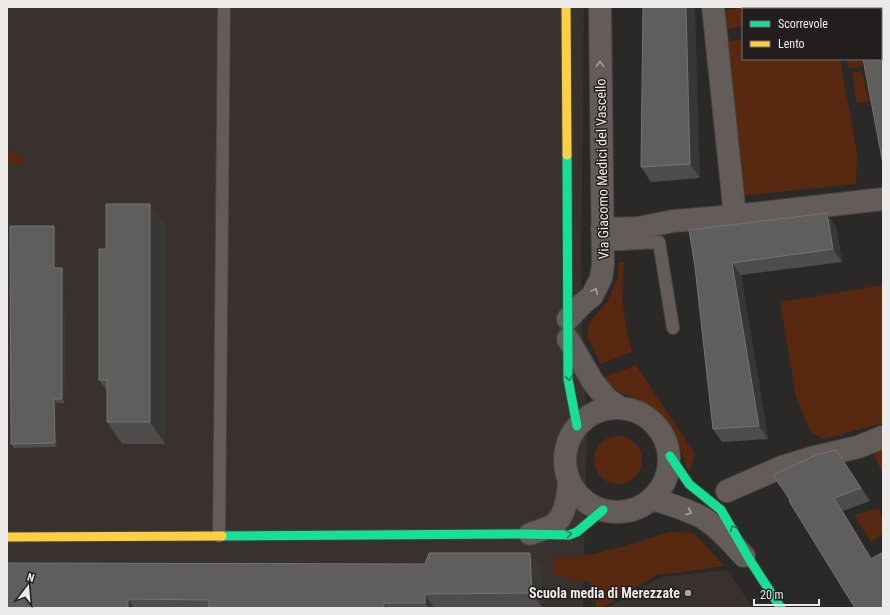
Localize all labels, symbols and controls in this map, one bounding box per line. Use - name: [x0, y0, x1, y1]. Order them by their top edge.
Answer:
- legend: [742, 8, 882, 60]
- text: Scorrevole: [778, 17, 828, 31]
- text: Lento: [778, 37, 805, 51]
- one-way arrow: [596, 61, 604, 67]
- street label: Via Giacomo Medici del Vascello: [592, 79, 612, 259]
- one-way arrow: [590, 288, 598, 295]
- one-way arrow: [564, 375, 573, 381]
- one-way arrow: [686, 507, 693, 515]
- one-way arrow: [730, 525, 737, 532]
- one-way arrow: [566, 530, 572, 539]
- north arrow: [8, 567, 48, 607]
- text: N: [26, 571, 36, 585]
- scale bar: [754, 581, 819, 607]
- place label: Scuola media di Merezzate: [529, 585, 680, 601]
- marker: Scuola media di Merezzate: [683, 588, 693, 598]
- text: 20 m: [760, 588, 784, 602]

